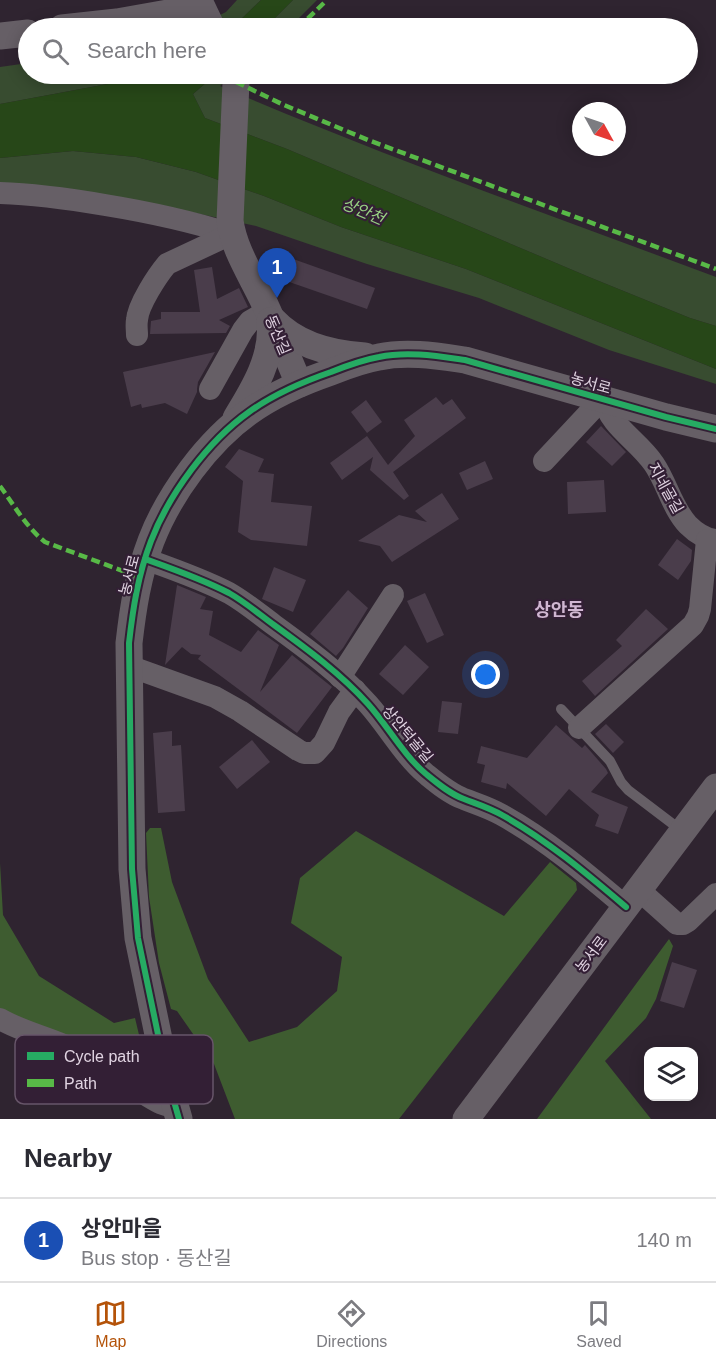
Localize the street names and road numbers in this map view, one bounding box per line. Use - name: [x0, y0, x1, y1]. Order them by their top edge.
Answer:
- street label: 동산길: [262, 313, 294, 357]
- street label: 농서로: [569, 369, 613, 397]
- street label: 지네골길: [645, 460, 687, 516]
- street label: 농서로: [115, 553, 143, 597]
- street label: 상안턱골길: [379, 702, 437, 766]
- street label: 농서로: [572, 932, 610, 976]

